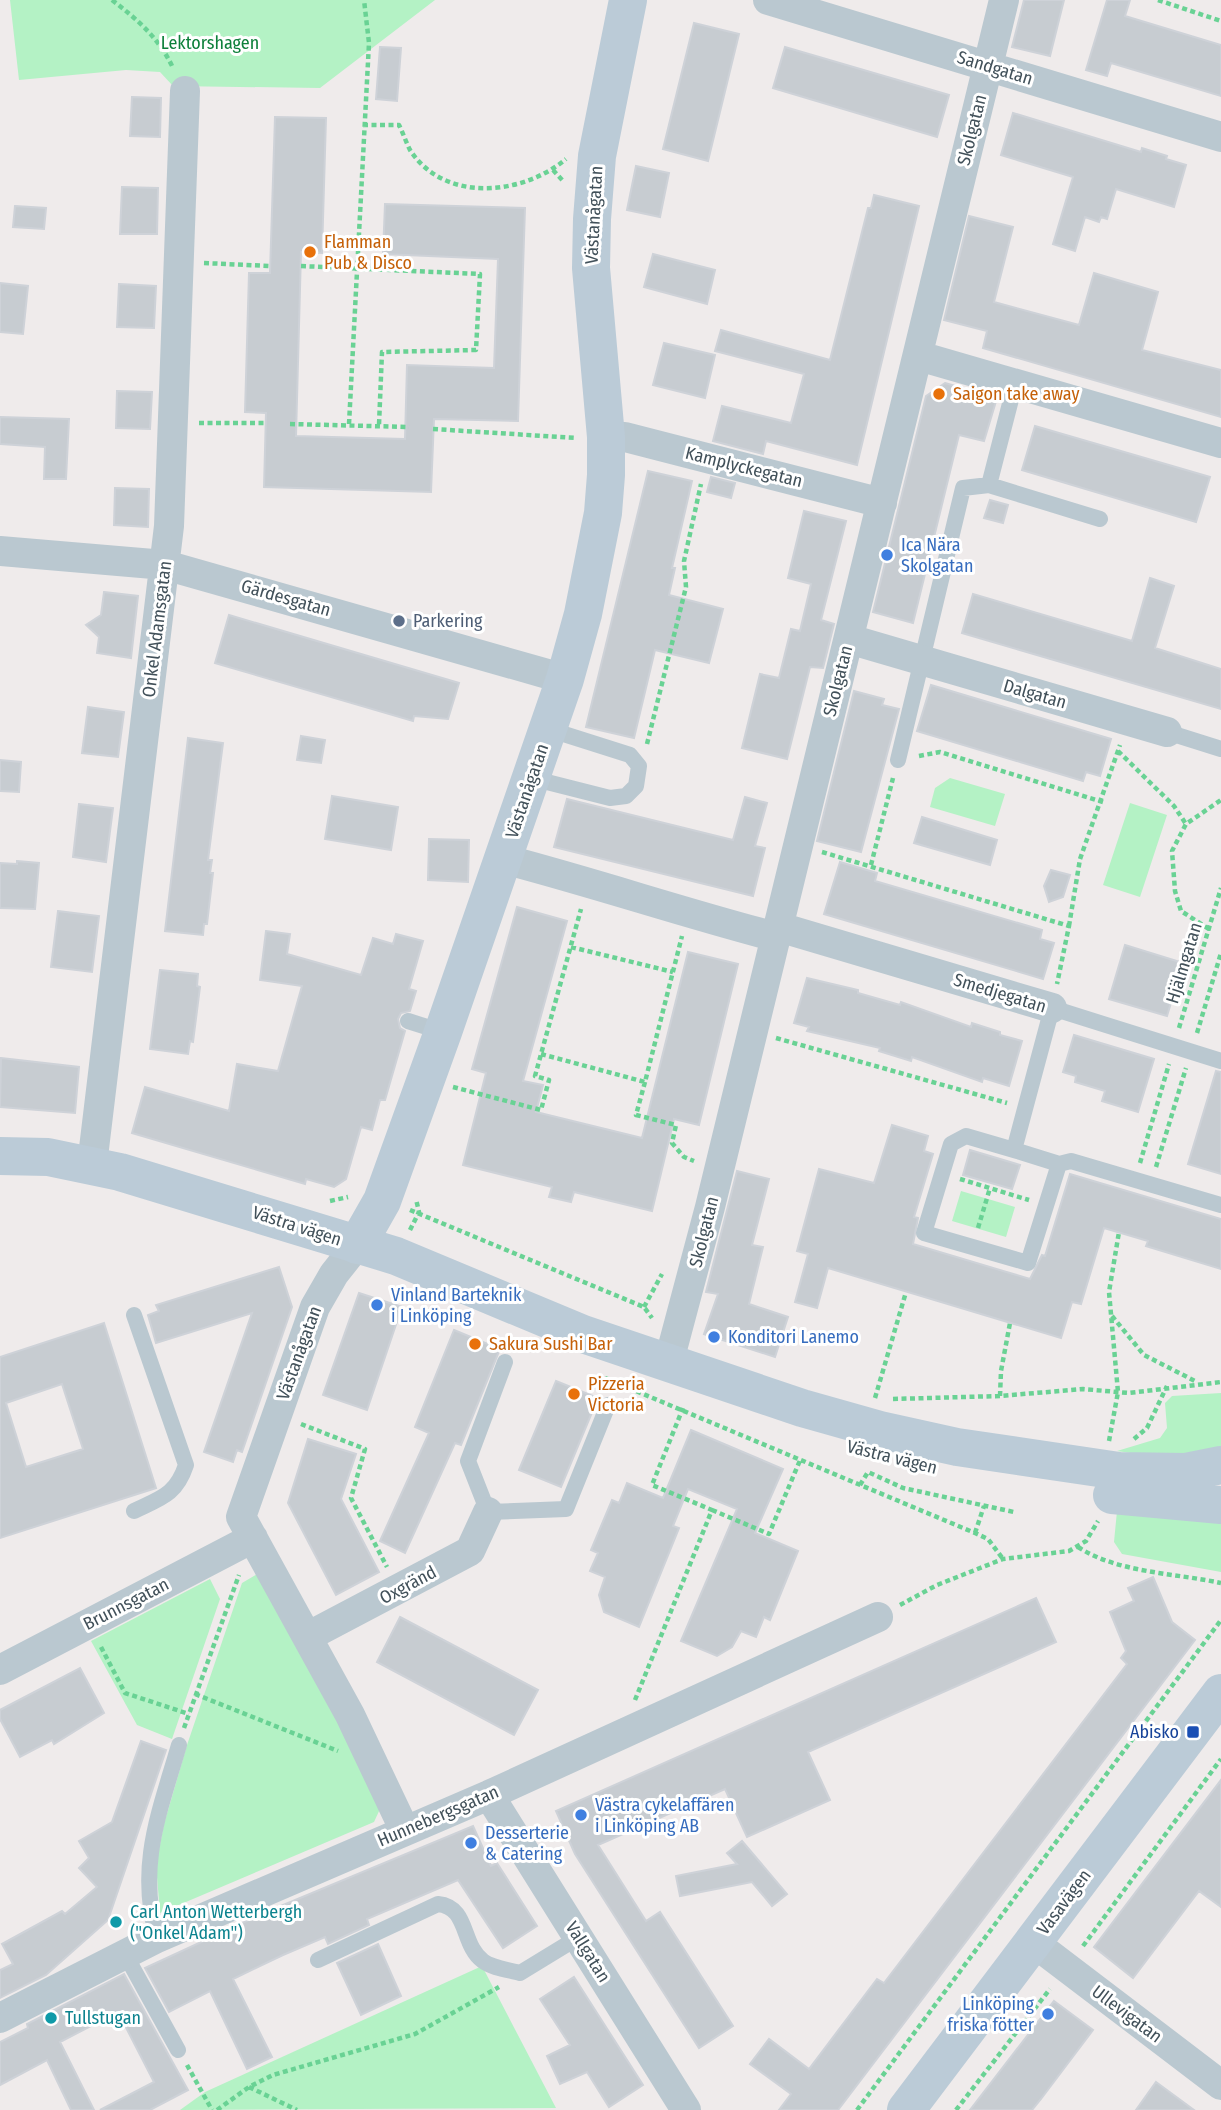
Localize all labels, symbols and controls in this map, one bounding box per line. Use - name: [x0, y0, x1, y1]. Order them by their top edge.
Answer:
- park label: Lektorshagen: [161, 32, 259, 54]
- street label: Sandgatan: [955, 46, 1035, 90]
- street label: Skolgatan: [953, 92, 991, 168]
- street label: Västanågatan: [580, 165, 608, 265]
- place label: Flamman Pub & Disco: [324, 231, 412, 274]
- marker: Flamman Pub & Disco: [302, 244, 318, 260]
- place label: Saigon take away: [953, 383, 1079, 405]
- marker: Saigon take away: [931, 386, 947, 402]
- street label: Kamplyckegatan: [683, 442, 805, 492]
- place label: Ica Nära Skolgatan: [901, 534, 973, 577]
- marker: Ica Nära Skolgatan: [879, 547, 895, 563]
- street label: Onkel Adamsgatan: [138, 559, 176, 699]
- street label: Gärdesgatan: [239, 575, 333, 621]
- place label: Parkering: [413, 610, 483, 632]
- marker: Parkering: [391, 613, 407, 629]
- street label: Skolgatan: [819, 643, 857, 719]
- street label: Dalgatan: [1001, 675, 1069, 713]
- street label: Västanågatan: [501, 741, 553, 841]
- street label: Hjälmgatan: [1161, 920, 1207, 1006]
- street label: Smedjegatan: [951, 968, 1049, 1018]
- street label: Skolgatan: [685, 1194, 723, 1270]
- street label: Västra vägen: [250, 1201, 344, 1251]
- place label: Vinland Barteknik i Linköping: [391, 1284, 522, 1327]
- marker: Vinland Barteknik i Linköping: [369, 1297, 385, 1313]
- street label: Västanågatan: [272, 1303, 326, 1403]
- place label: Konditori Lanemo: [728, 1326, 859, 1348]
- marker: Konditori Lanemo: [706, 1329, 722, 1345]
- place label: Sakura Sushi Bar: [489, 1333, 613, 1355]
- marker: Sakura Sushi Bar: [467, 1336, 483, 1352]
- place label: Pizzeria Victoria: [588, 1373, 645, 1416]
- marker: Pizzeria Victoria: [566, 1386, 582, 1402]
- street label: Västra vägen: [844, 1435, 940, 1479]
- street label: Oxgränd: [376, 1561, 440, 1609]
- street label: Brunnsgatan: [79, 1573, 173, 1635]
- place label: Abisko: [1130, 1721, 1179, 1743]
- marker: Abisko: [1185, 1724, 1201, 1740]
- street label: Hunnebergsgatan: [374, 1781, 502, 1851]
- place label: Västra cykelaffären i Linköping AB: [595, 1794, 734, 1837]
- marker: Västra cykelaffären i Linköping AB: [573, 1807, 589, 1823]
- place label: Desserterie & Catering: [485, 1822, 569, 1865]
- marker: Desserterie & Catering: [463, 1835, 479, 1851]
- street label: Vasavägen: [1032, 1865, 1096, 1939]
- place label: Carl Anton Wetterbergh ("Onkel Adam"): [130, 1901, 302, 1944]
- marker: Carl Anton Wetterbergh ("Onkel Adam"): [108, 1914, 124, 1930]
- street label: Vallgatan: [561, 1918, 615, 1986]
- street label: Ullevigatan: [1087, 1980, 1167, 2048]
- place label: Linköping friska fötter: [947, 1993, 1035, 2036]
- marker: Linköping friska fötter: [1040, 2006, 1056, 2022]
- place label: Tullstugan: [65, 2007, 141, 2029]
- marker: Tullstugan: [43, 2010, 59, 2026]

